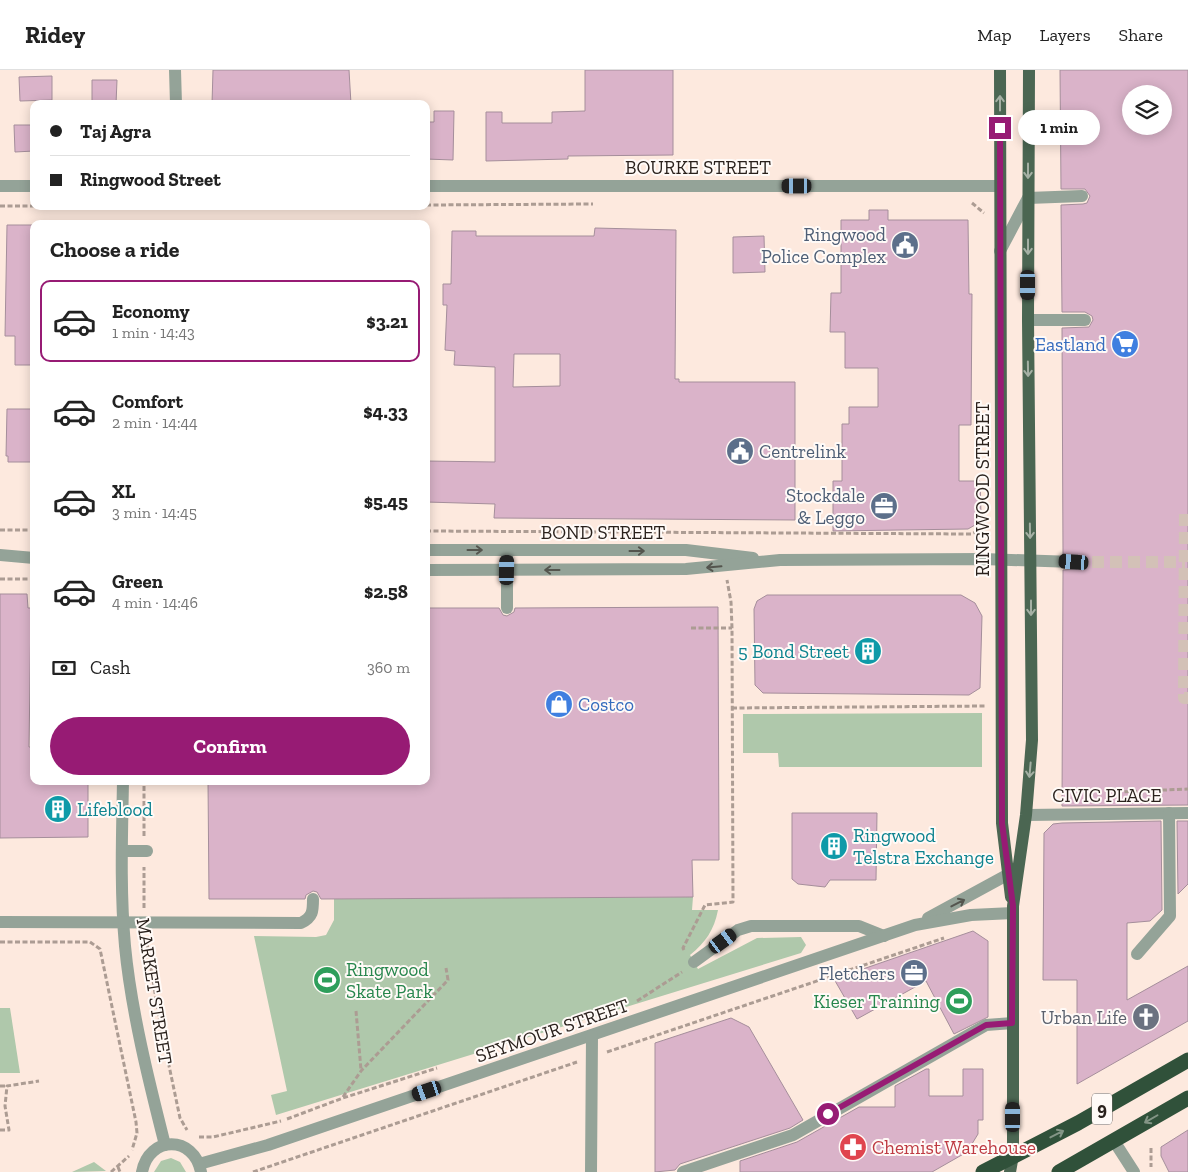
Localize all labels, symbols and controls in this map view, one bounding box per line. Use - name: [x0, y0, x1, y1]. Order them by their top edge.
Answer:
- text: Ridey: [25, 20, 85, 49]
- text: Map: [977, 24, 1012, 46]
- text: Layers: [1040, 24, 1091, 46]
- text: Share: [1119, 24, 1163, 46]
- map controls: [1122, 85, 1172, 135]
- button: layers: [1122, 85, 1172, 135]
- one-way arrow: [995, 95, 1005, 111]
- callout: 1 min: [1018, 110, 1100, 146]
- route end: [989, 117, 1011, 139]
- text: 1 min: [1040, 118, 1078, 137]
- text: Taj Agra: [80, 120, 151, 143]
- street label: BOURKE STREET: [625, 156, 771, 179]
- one-way arrow: [1023, 162, 1033, 179]
- text: Ringwood Street: [80, 168, 221, 191]
- car: [782, 179, 812, 194]
- place label: Ringwood Police Complex: [761, 223, 887, 268]
- public building icon: Ringwood Police Complex: [890, 230, 920, 260]
- text: Choose a ride: [50, 236, 180, 263]
- one-way arrow: [1023, 238, 1033, 254]
- car: [1020, 270, 1035, 300]
- icon: car: [52, 299, 97, 344]
- text: Economy: [112, 300, 190, 323]
- text: $3.21: [366, 310, 408, 333]
- text: 1 min · 14:43: [112, 323, 195, 342]
- supermarket icon: Eastland: [1110, 329, 1140, 359]
- place label: Eastland: [1035, 333, 1107, 356]
- one-way arrow: [1023, 360, 1033, 376]
- icon: car: [52, 389, 97, 434]
- text: Comfort: [112, 390, 183, 413]
- text: $4.33: [363, 400, 408, 423]
- street label: RINGWOOD STREET: [971, 401, 994, 576]
- text: 2 min · 14:44: [112, 413, 198, 432]
- public building icon: Centrelink: [725, 436, 755, 466]
- place label: Centrelink: [759, 440, 846, 463]
- icon: car: [52, 479, 97, 524]
- text: XL: [112, 480, 135, 503]
- place label: Stockdale & Leggo: [786, 484, 865, 529]
- text: $5.45: [364, 490, 408, 513]
- office icon: Stockdale & Leggo: [869, 491, 899, 521]
- text: 3 min · 14:45: [112, 503, 197, 522]
- street label: BOND STREET: [541, 521, 665, 544]
- one-way arrow: [1025, 523, 1034, 539]
- one-way arrow: [466, 545, 483, 555]
- one-way arrow: [629, 546, 645, 556]
- car: [1058, 553, 1089, 571]
- car: [499, 555, 514, 585]
- one-way arrow: [706, 562, 722, 572]
- one-way arrow: [544, 565, 560, 575]
- icon: car: [52, 569, 97, 614]
- text: Green: [112, 570, 163, 593]
- text: $2.58: [364, 580, 408, 603]
- text: 4 min · 14:46: [112, 593, 198, 612]
- one-way arrow: [1026, 600, 1036, 616]
- building icon: 5 Bond Street: [853, 636, 883, 666]
- place label: 5 Bond Street: [738, 640, 849, 663]
- icon: cash: [50, 654, 78, 682]
- text: Cash: [90, 656, 130, 679]
- text: 360 m: [367, 658, 410, 677]
- shop icon: Costco: [544, 689, 574, 719]
- place label: Costco: [578, 693, 634, 716]
- button: Confirm: [50, 717, 410, 775]
- one-way arrow: [1025, 762, 1035, 778]
- street label: CIVIC PLACE: [1052, 784, 1162, 807]
- building icon: Lifeblood: [43, 794, 73, 824]
- place label: Lifeblood: [77, 798, 153, 821]
- place label: Ringwood Telstra Exchange: [853, 824, 994, 869]
- building icon: Ringwood Telstra Exchange: [819, 831, 849, 861]
- one-way arrow: [950, 898, 965, 907]
- street label: MARKET STREET: [132, 916, 177, 1066]
- car: [706, 926, 739, 956]
- place label: Ringwood Skate Park: [346, 958, 433, 1003]
- office icon: Fletchers: [899, 958, 929, 988]
- place label: Fletchers: [819, 962, 895, 985]
- sports icon: Ringwood Skate Park: [312, 965, 342, 995]
- sports icon: Kieser Training: [944, 986, 974, 1016]
- place label: Kieser Training: [813, 990, 941, 1013]
- street label: SEYMOUR STREET: [472, 993, 632, 1067]
- church icon: Urban Life: [1131, 1002, 1161, 1032]
- place label: Urban Life: [1041, 1006, 1127, 1029]
- car: [410, 1079, 443, 1103]
- road number: 9: [1092, 1094, 1112, 1124]
- car: [1005, 1102, 1020, 1132]
- route start: [817, 1103, 839, 1125]
- one-way arrow: [1144, 1115, 1159, 1125]
- one-way arrow: [1050, 1129, 1065, 1139]
- pharmacy icon: Chemist Warehouse: [838, 1132, 868, 1162]
- place label: Chemist Warehouse: [872, 1136, 1036, 1159]

